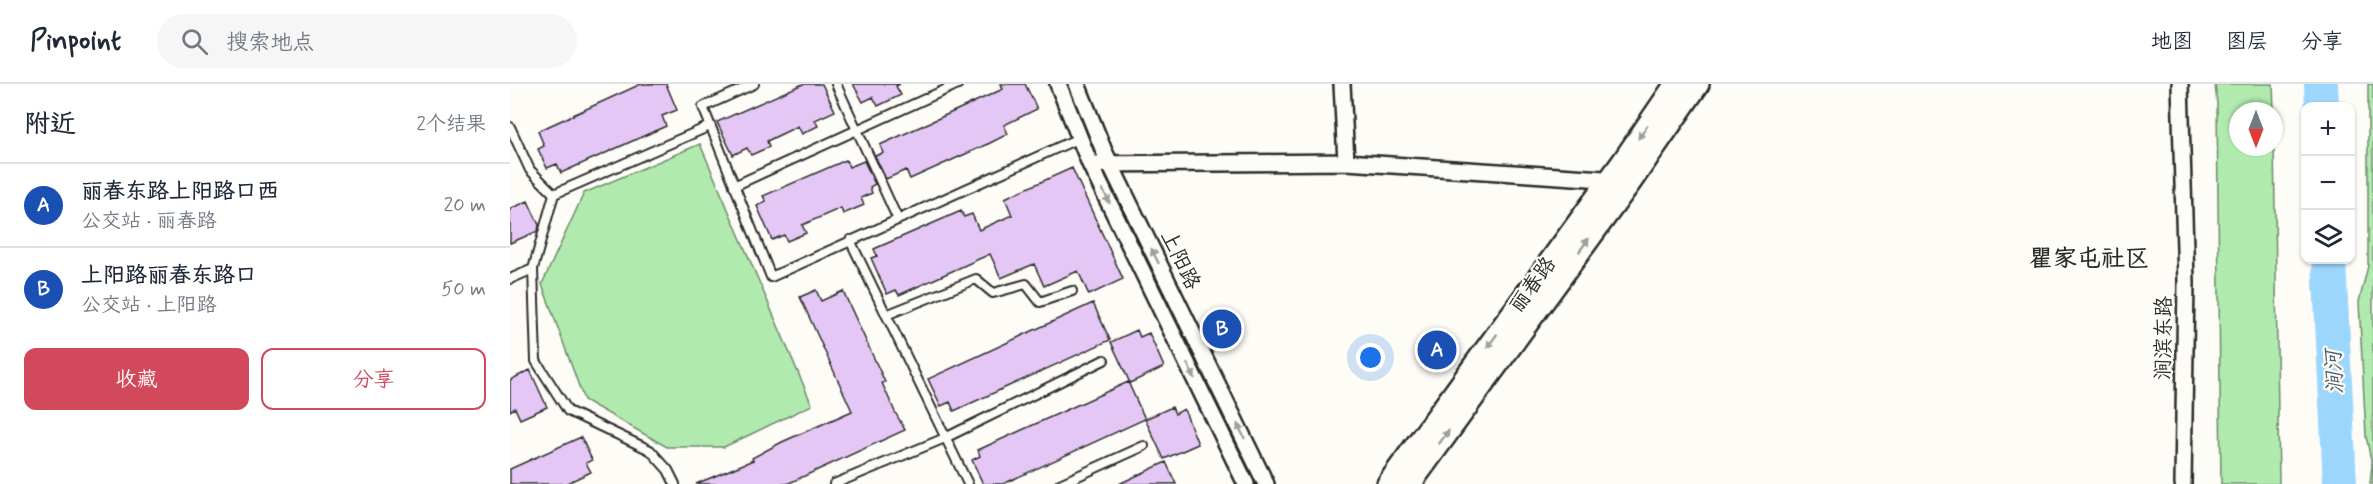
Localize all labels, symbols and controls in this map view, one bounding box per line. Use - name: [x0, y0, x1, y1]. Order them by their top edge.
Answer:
- search box: [157, 14, 577, 68]
- text: Pinpoint: [30, 23, 121, 60]
- icon: search: [178, 25, 211, 58]
- text: 地图: [2151, 28, 2193, 56]
- text: 图层: [2226, 28, 2268, 56]
- text: 分享: [2301, 28, 2343, 56]
- text: 搜索地点: [226, 29, 314, 57]
- north arrow: [2229, 102, 2283, 156]
- map controls: [2301, 102, 2355, 264]
- button: +: [2301, 102, 2355, 156]
- text: 附近: [24, 108, 76, 142]
- text: 2个结果: [416, 111, 486, 138]
- one-way arrow: [1638, 124, 1649, 140]
- button: −: [2301, 156, 2355, 210]
- text: 丽春东路上阳路口西: [81, 178, 279, 206]
- one-way arrow: [1101, 187, 1110, 204]
- text: A: [37, 192, 50, 219]
- text: 20 m: [443, 192, 486, 219]
- text: 公交站 · 丽春路: [81, 208, 216, 235]
- button: layers: [2301, 210, 2355, 264]
- street label: 上阳路: [1154, 226, 1206, 294]
- one-way arrow: [1577, 238, 1589, 253]
- district label: 瞿家屯社区: [2029, 244, 2149, 275]
- one-way arrow: [1151, 247, 1161, 265]
- street label: 丽春路: [1503, 251, 1563, 319]
- text: 上阳路丽春东路口: [81, 262, 257, 290]
- text: B: [37, 276, 50, 303]
- text: 50 m: [441, 276, 486, 303]
- text: 公交站 · 上阳路: [81, 292, 216, 319]
- street label: 涧滨东路: [2149, 296, 2179, 380]
- pin: B: [1202, 306, 1242, 352]
- pin: A: [1418, 328, 1456, 372]
- one-way arrow: [1486, 333, 1498, 349]
- your location: [1356, 343, 1385, 372]
- water label: 涧河: [2320, 346, 2350, 395]
- button: 收藏: [24, 348, 249, 410]
- button: 分享: [261, 348, 486, 410]
- one-way arrow: [1187, 363, 1196, 380]
- one-way arrow: [1236, 423, 1245, 440]
- one-way arrow: [1438, 429, 1450, 445]

